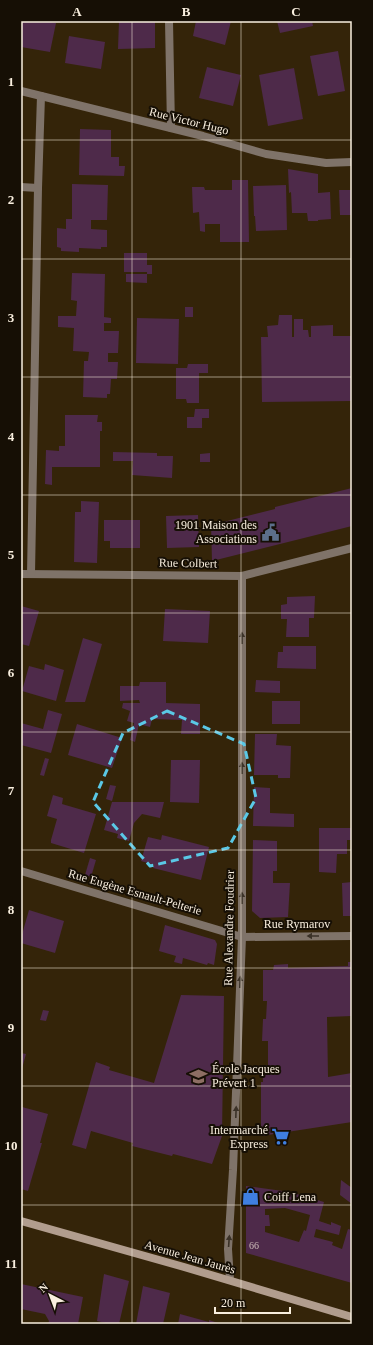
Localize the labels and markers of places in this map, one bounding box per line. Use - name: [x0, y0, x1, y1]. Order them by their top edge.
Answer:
- place label: 1901 Maison des Associations: [175, 518, 257, 546]
- public building icon: 1901 Maison des Associations: [260, 522, 280, 542]
- place label: École Jacques Prévert 1: [212, 1062, 280, 1090]
- school or university icon: École Jacques Prévert 1: [189, 1066, 209, 1086]
- place label: Intermarché Express: [210, 1123, 268, 1151]
- supermarket icon: Intermarché Express: [271, 1127, 291, 1147]
- shop icon: Coiff Lena: [241, 1187, 261, 1207]
- place label: Coiff Lena: [264, 1190, 317, 1204]

